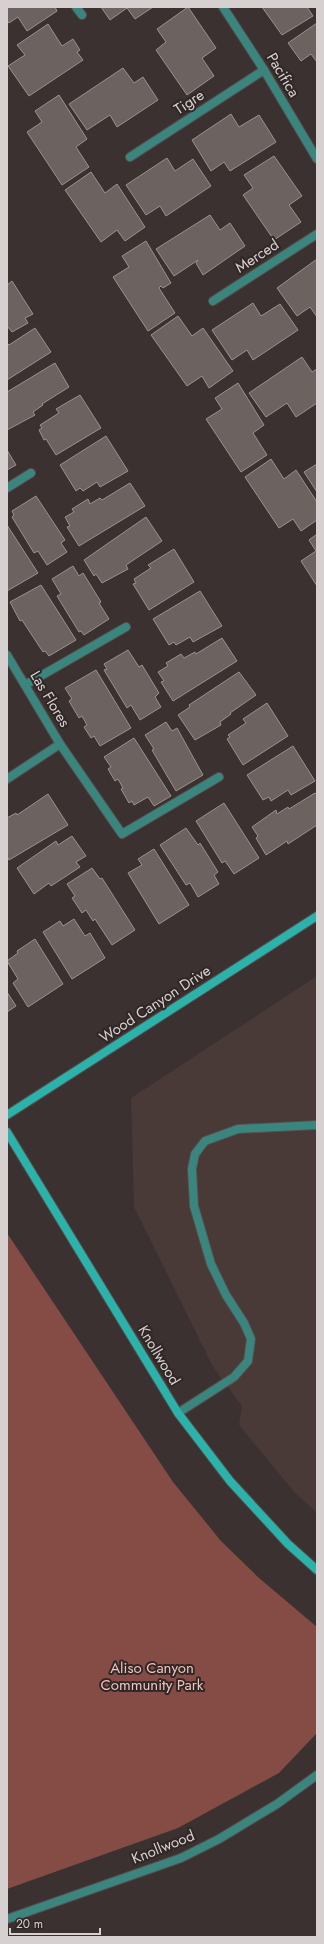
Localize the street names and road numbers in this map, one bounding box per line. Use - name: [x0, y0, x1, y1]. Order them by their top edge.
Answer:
- street label: Pacifica: [261, 48, 305, 102]
- street label: Tigre: [170, 84, 209, 120]
- street label: Merced: [231, 234, 283, 278]
- street label: Las Flores: [25, 667, 75, 731]
- street label: Wood Canyon Drive: [95, 960, 215, 1048]
- street label: Knollwood: [132, 1321, 186, 1389]
- street label: Knollwood: [128, 1824, 198, 1870]

